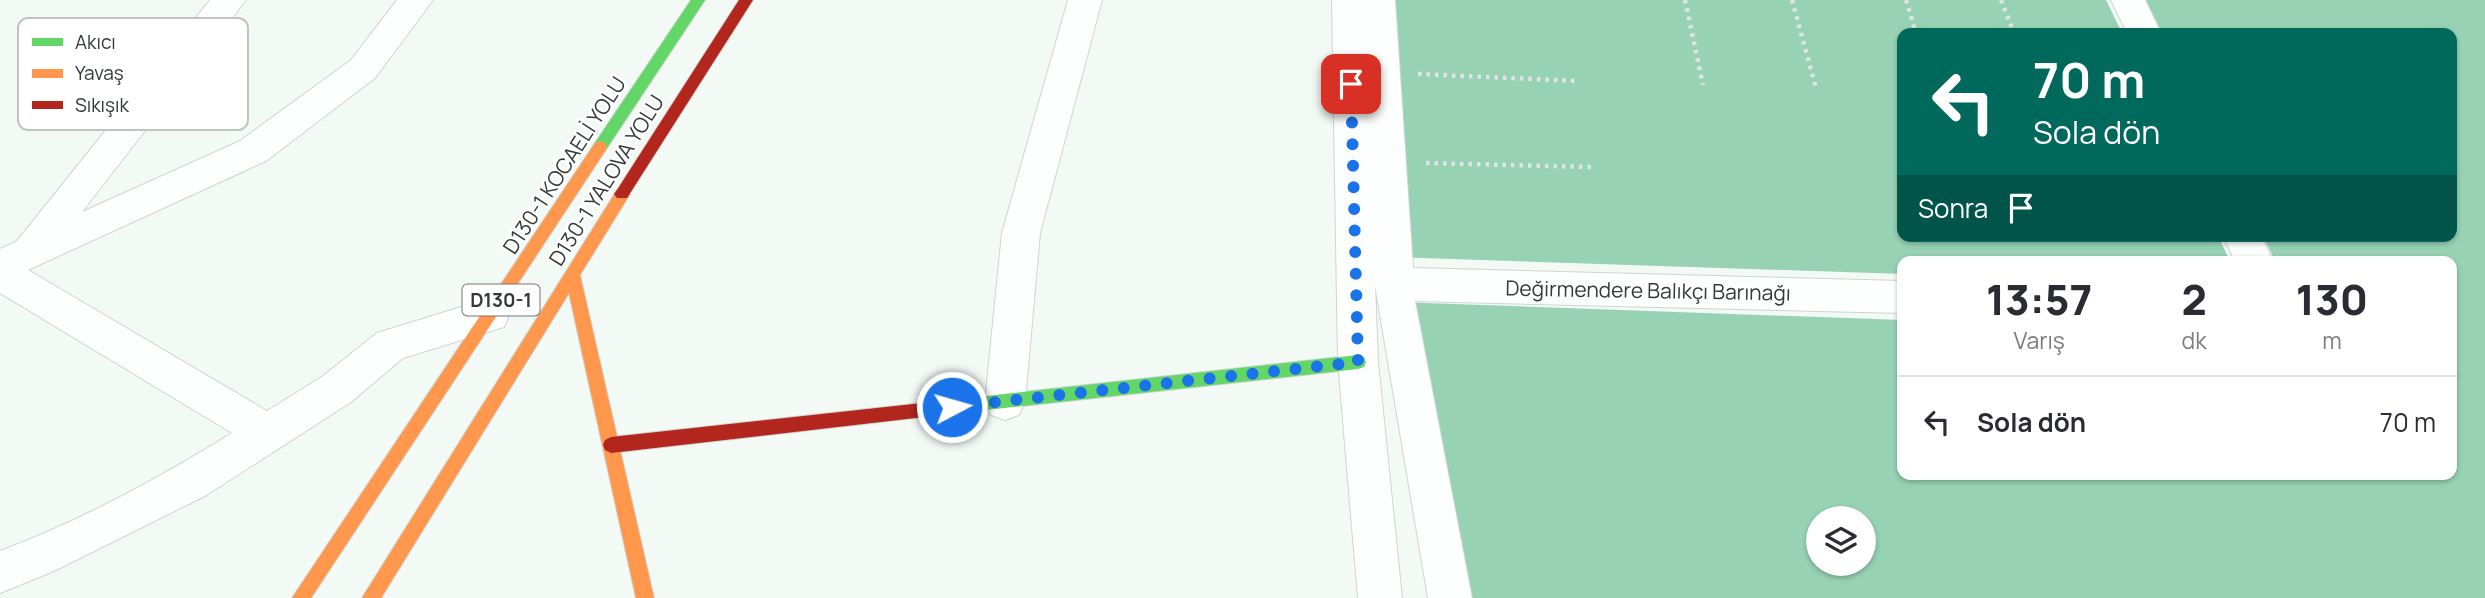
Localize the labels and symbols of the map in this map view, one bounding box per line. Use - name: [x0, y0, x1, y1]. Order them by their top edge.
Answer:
- legend: [18, 18, 248, 130]
- text: Akıcı: [75, 29, 116, 55]
- pin: [1321, 54, 1381, 114]
- text: Yavaş: [75, 60, 124, 86]
- street label: D130-1 KOCAELİ YOLU: [496, 71, 632, 259]
- street label: D130-1 YALOVA YOLU: [542, 89, 670, 271]
- text: Sıkışık: [75, 92, 129, 118]
- street label: Değirmendere Balıkçı Barınağı: [1505, 274, 1791, 306]
- road number: D130-1: [462, 284, 540, 316]
- position arrow: [915, 370, 989, 444]

